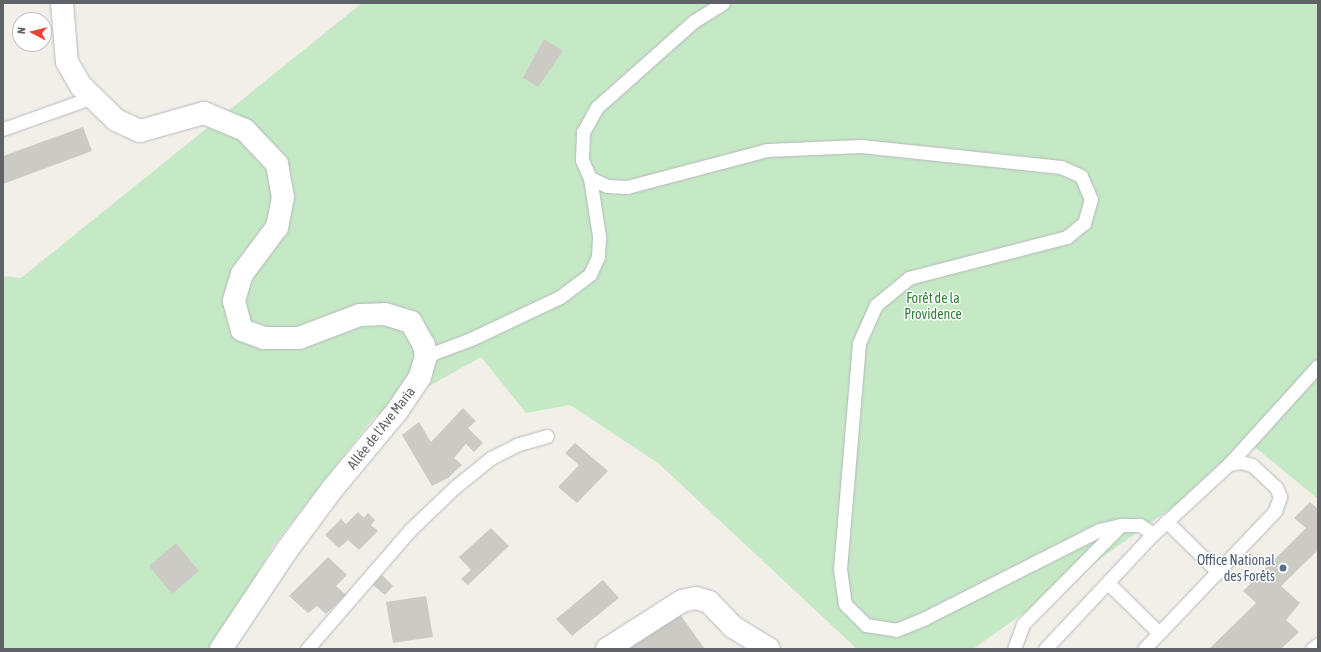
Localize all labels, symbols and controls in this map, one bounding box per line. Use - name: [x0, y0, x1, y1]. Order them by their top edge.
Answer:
- north arrow: [12, 12, 52, 52]
- text: N: [15, 27, 27, 35]
- park label: Forêt de la Providence: [904, 290, 962, 322]
- street label: Allée de l'Ave Maria: [344, 383, 418, 473]
- place label: Office National des Forêts: [1197, 552, 1275, 584]
- marker: Office National des Forêts: [1278, 563, 1288, 573]

